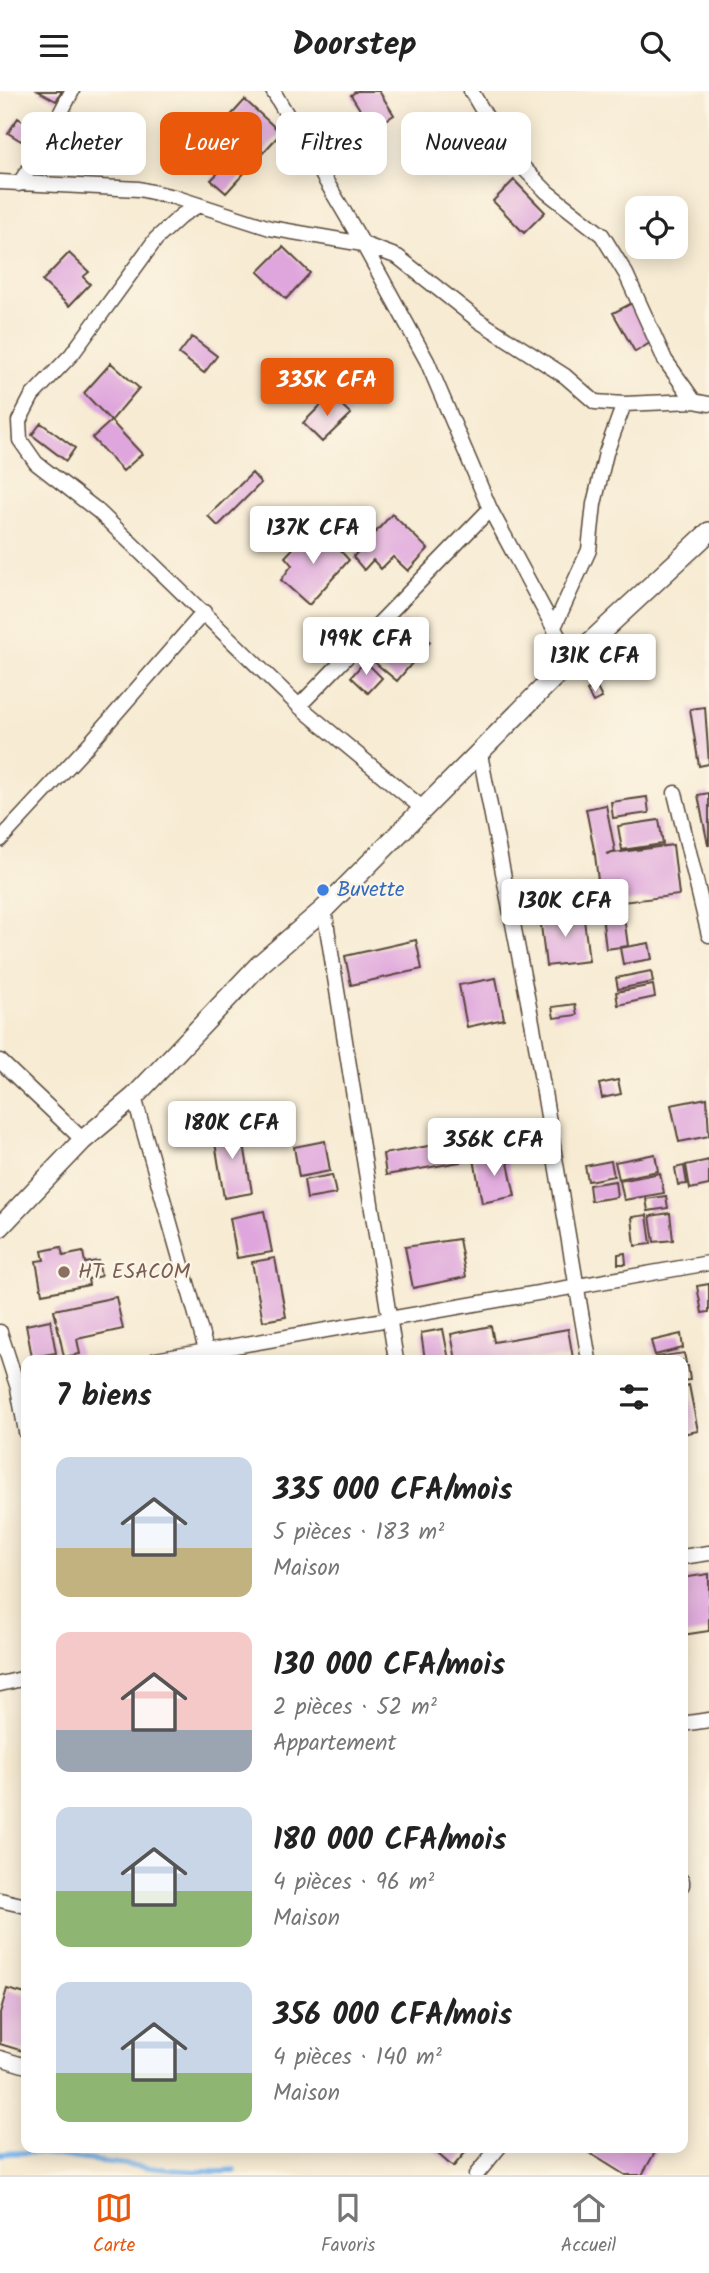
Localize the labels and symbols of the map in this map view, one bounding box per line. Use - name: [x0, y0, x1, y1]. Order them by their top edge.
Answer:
- pin: 335K CFA: [255, 359, 399, 418]
- pin: 137K CFA: [241, 507, 385, 566]
- pin: 199K CFA: [294, 617, 438, 677]
- pin: 131K CFA: [523, 635, 667, 694]
- place label: Buvette: [337, 874, 405, 907]
- pin: 130K CFA: [493, 879, 637, 939]
- marker: Buvette: [315, 882, 331, 898]
- pin: 180K CFA: [160, 1101, 304, 1161]
- pin: 356K CFA: [422, 1119, 566, 1178]
- place label: HT ESACOM: [78, 1256, 190, 1289]
- marker: HT ESACOM: [56, 1264, 72, 1280]

